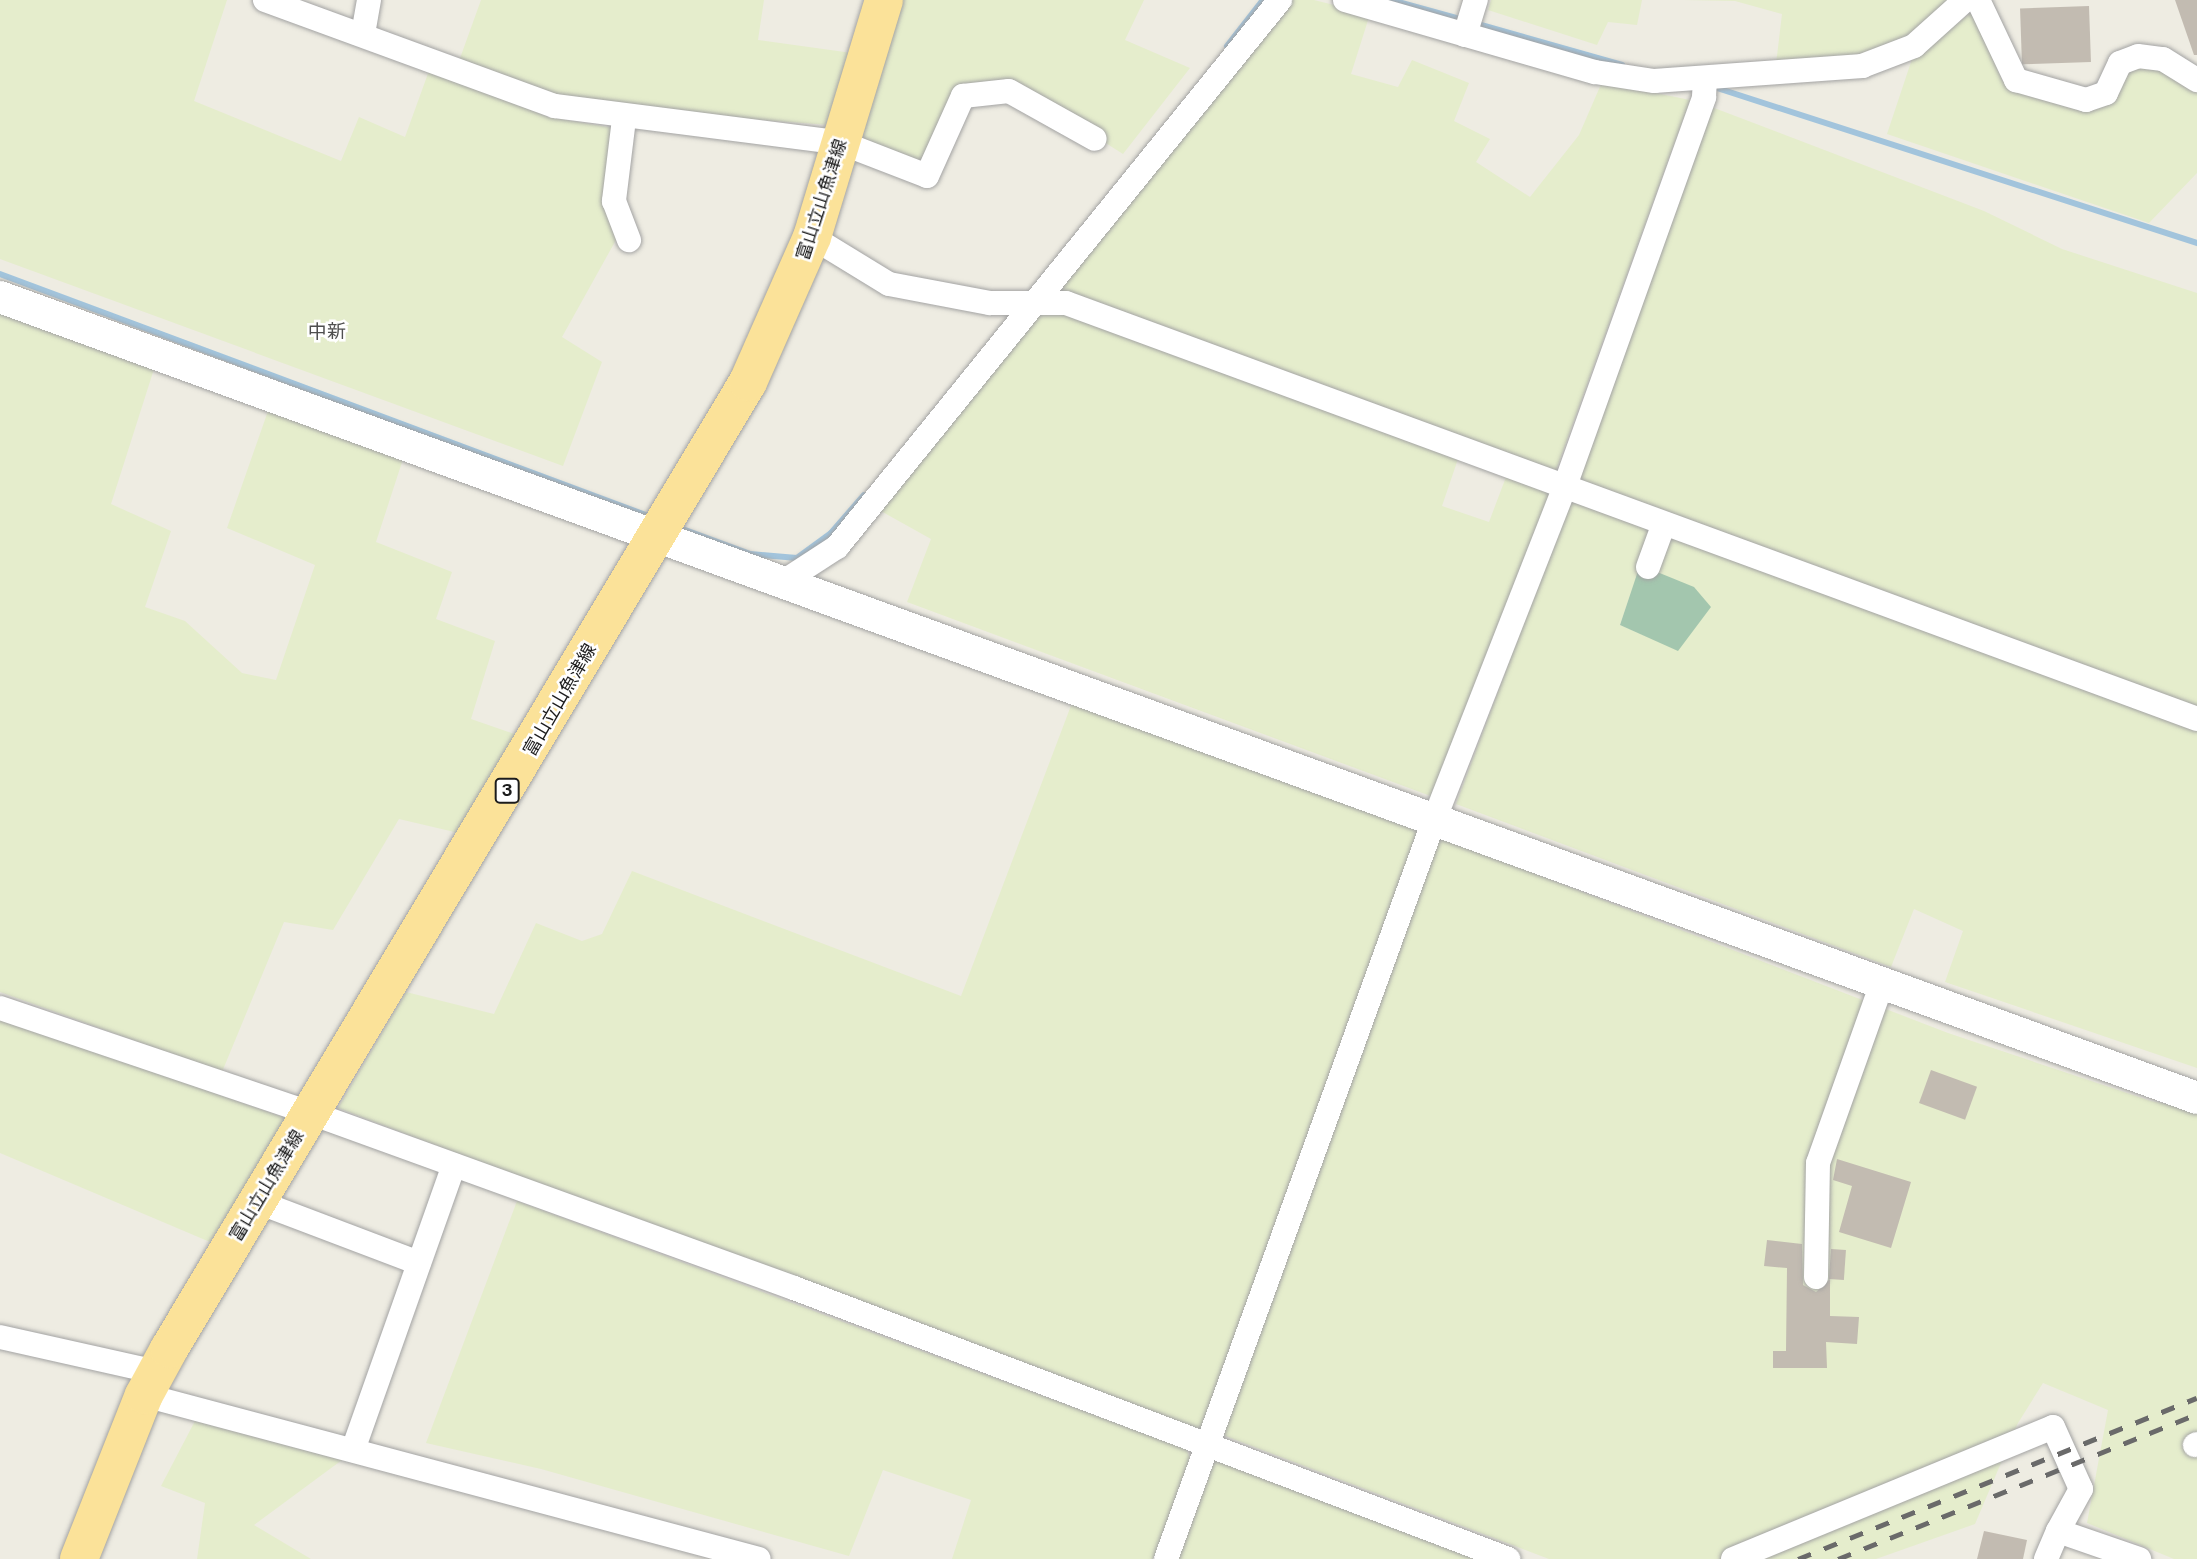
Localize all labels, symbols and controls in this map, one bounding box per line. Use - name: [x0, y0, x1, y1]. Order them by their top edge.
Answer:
- street label: 富山立山魚津線: [792, 137, 852, 263]
- district label: 中新: [308, 321, 346, 343]
- street label: 富山立山魚津線: [519, 640, 601, 760]
- road number: 3: [493, 778, 521, 804]
- street label: 富山立山魚津線: [225, 1126, 309, 1246]

